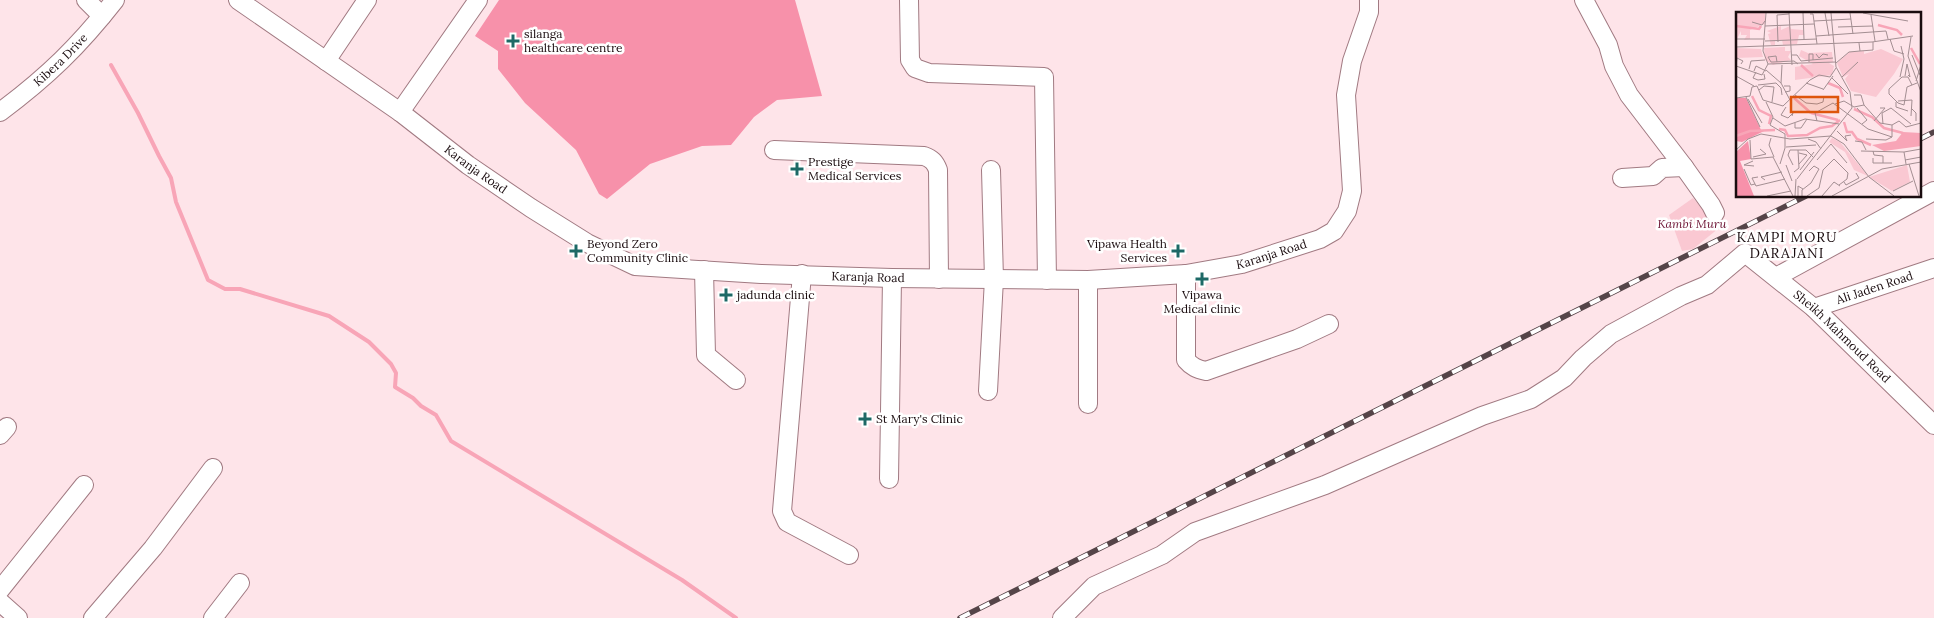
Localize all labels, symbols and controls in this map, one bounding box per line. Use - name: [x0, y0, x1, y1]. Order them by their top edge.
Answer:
- inset map: [1736, 12, 1922, 198]
- place label: silanga healthcare centre: [524, 26, 623, 55]
- street label: Kibera Drive: [30, 30, 91, 89]
- marker: silanga healthcare centre: [506, 34, 520, 48]
- street label: Karanja Road: [442, 142, 510, 196]
- place label: Prestige Medical Services: [808, 154, 902, 183]
- marker: Prestige Medical Services: [790, 162, 804, 176]
- park label: Kambi Muru: [1658, 216, 1727, 231]
- district label: KAMPI MORU DARAJANI: [1737, 228, 1837, 262]
- place label: Beyond Zero Community Clinic: [587, 236, 688, 265]
- place label: Vipawa Health Services: [1086, 236, 1167, 265]
- street label: Karanja Road: [1235, 236, 1308, 272]
- marker: Beyond Zero Community Clinic: [569, 244, 583, 258]
- marker: Vipawa Health Services: [1171, 244, 1185, 258]
- street label: Karanja Road: [831, 268, 905, 285]
- street label: Ali Jaden Road: [1833, 268, 1915, 307]
- marker: Vipawa Medical clinic: [1195, 272, 1209, 286]
- place label: jadunda clinic: [735, 287, 815, 302]
- place label: Vipawa Medical clinic: [1164, 287, 1240, 316]
- street label: Sheikh Mahmoud Road: [1791, 287, 1894, 386]
- marker: jadunda clinic: [719, 288, 733, 302]
- place label: St Mary's Clinic: [876, 411, 963, 426]
- marker: St Mary's Clinic: [858, 412, 872, 426]

